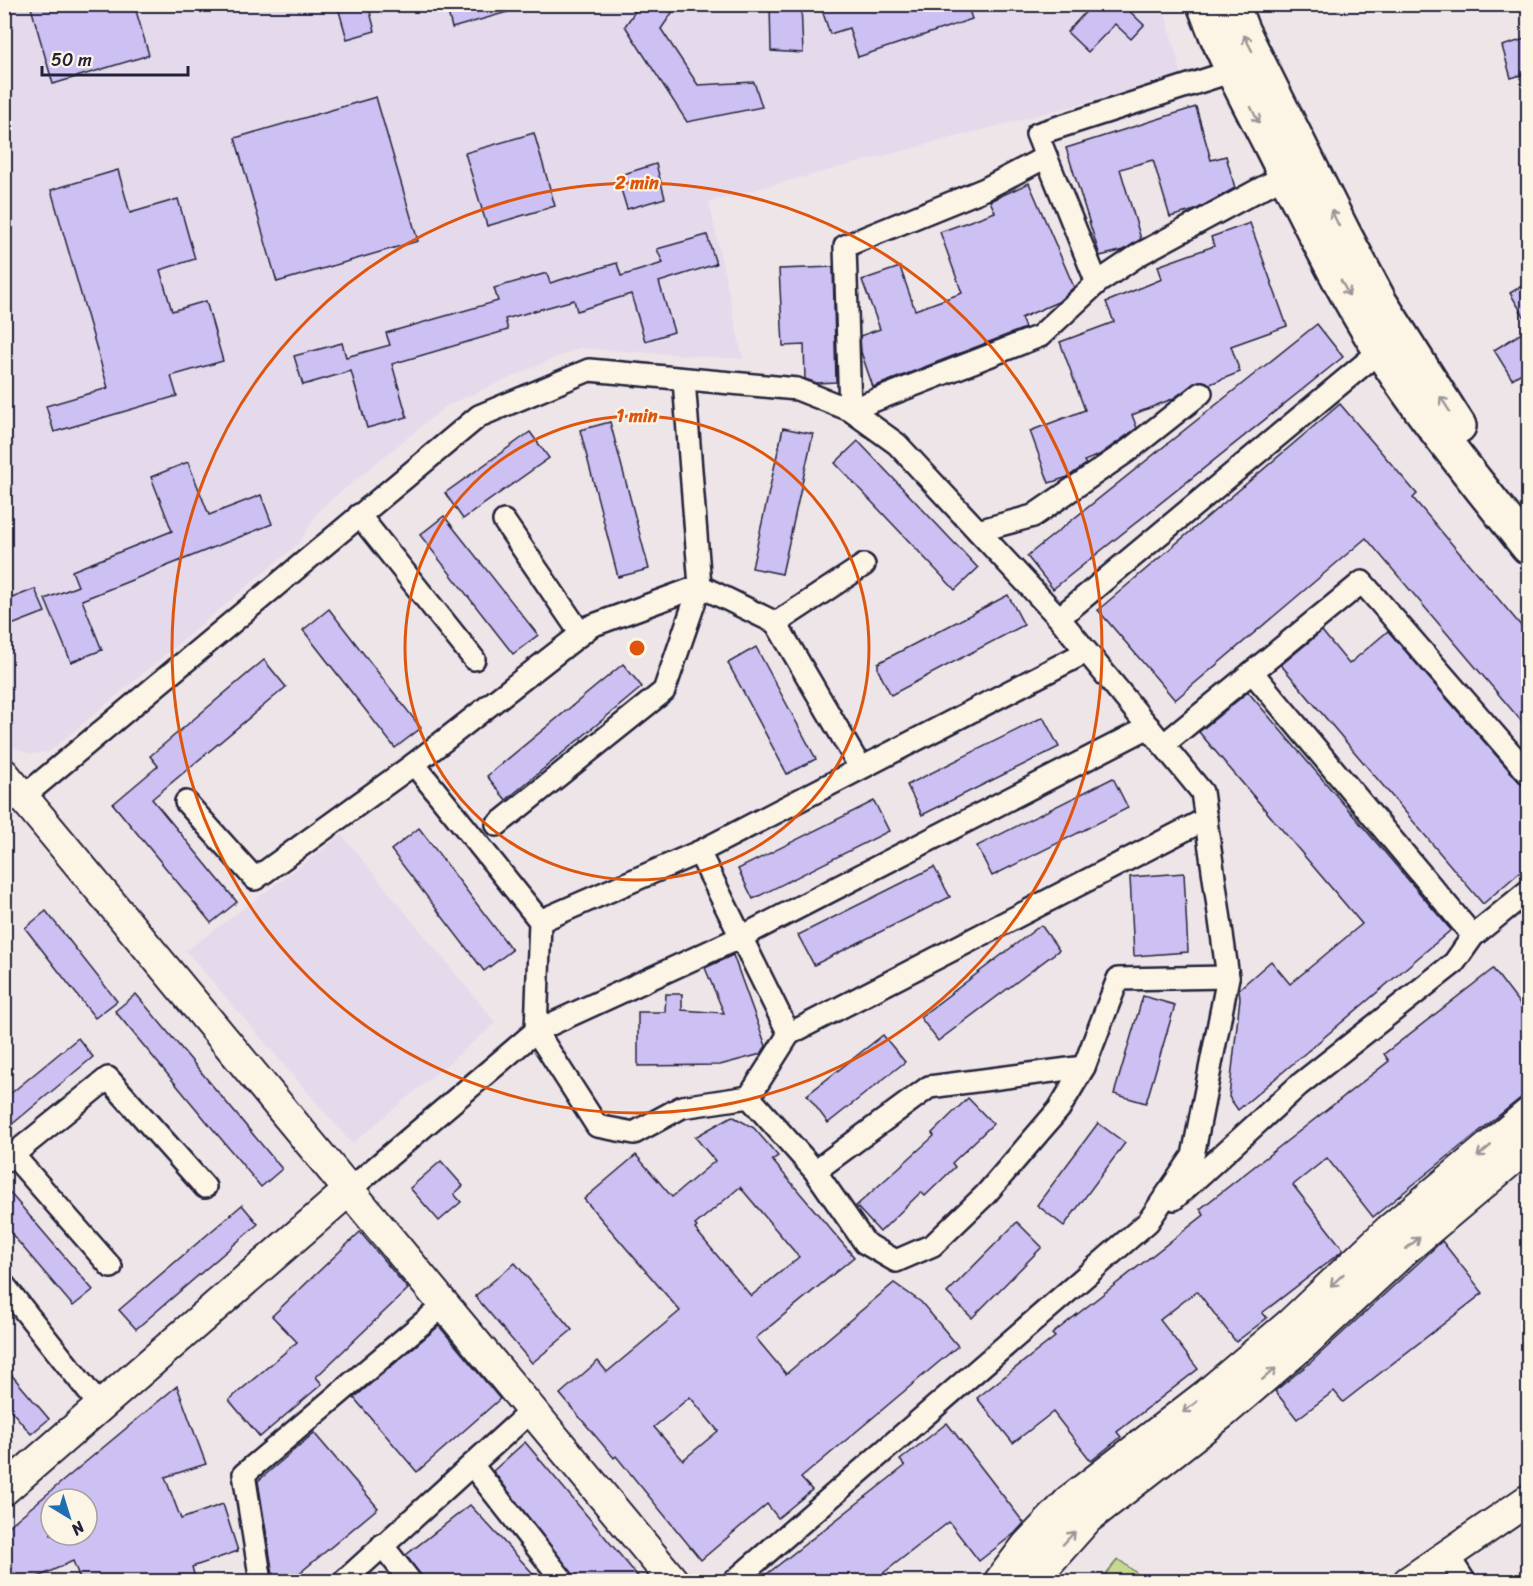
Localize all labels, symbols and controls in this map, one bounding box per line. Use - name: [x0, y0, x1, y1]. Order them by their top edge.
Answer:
- one-way arrow: [1242, 34, 1254, 52]
- scale bar: [42, 39, 188, 77]
- text: 50 m: [51, 44, 92, 76]
- one-way arrow: [1250, 105, 1261, 123]
- text: 2 min: [614, 167, 659, 199]
- one-way arrow: [1329, 209, 1341, 227]
- one-way arrow: [1339, 279, 1351, 296]
- one-way arrow: [1438, 395, 1451, 412]
- text: 1 min: [617, 400, 658, 432]
- centre of rings: [627, 638, 647, 658]
- one-way arrow: [1476, 1145, 1492, 1158]
- one-way arrow: [1405, 1236, 1420, 1250]
- one-way arrow: [1330, 1273, 1345, 1287]
- one-way arrow: [1261, 1367, 1276, 1381]
- one-way arrow: [1182, 1401, 1198, 1414]
- north arrow: [39, 1487, 99, 1547]
- text: N: [64, 1513, 92, 1544]
- one-way arrow: [1062, 1530, 1076, 1545]

